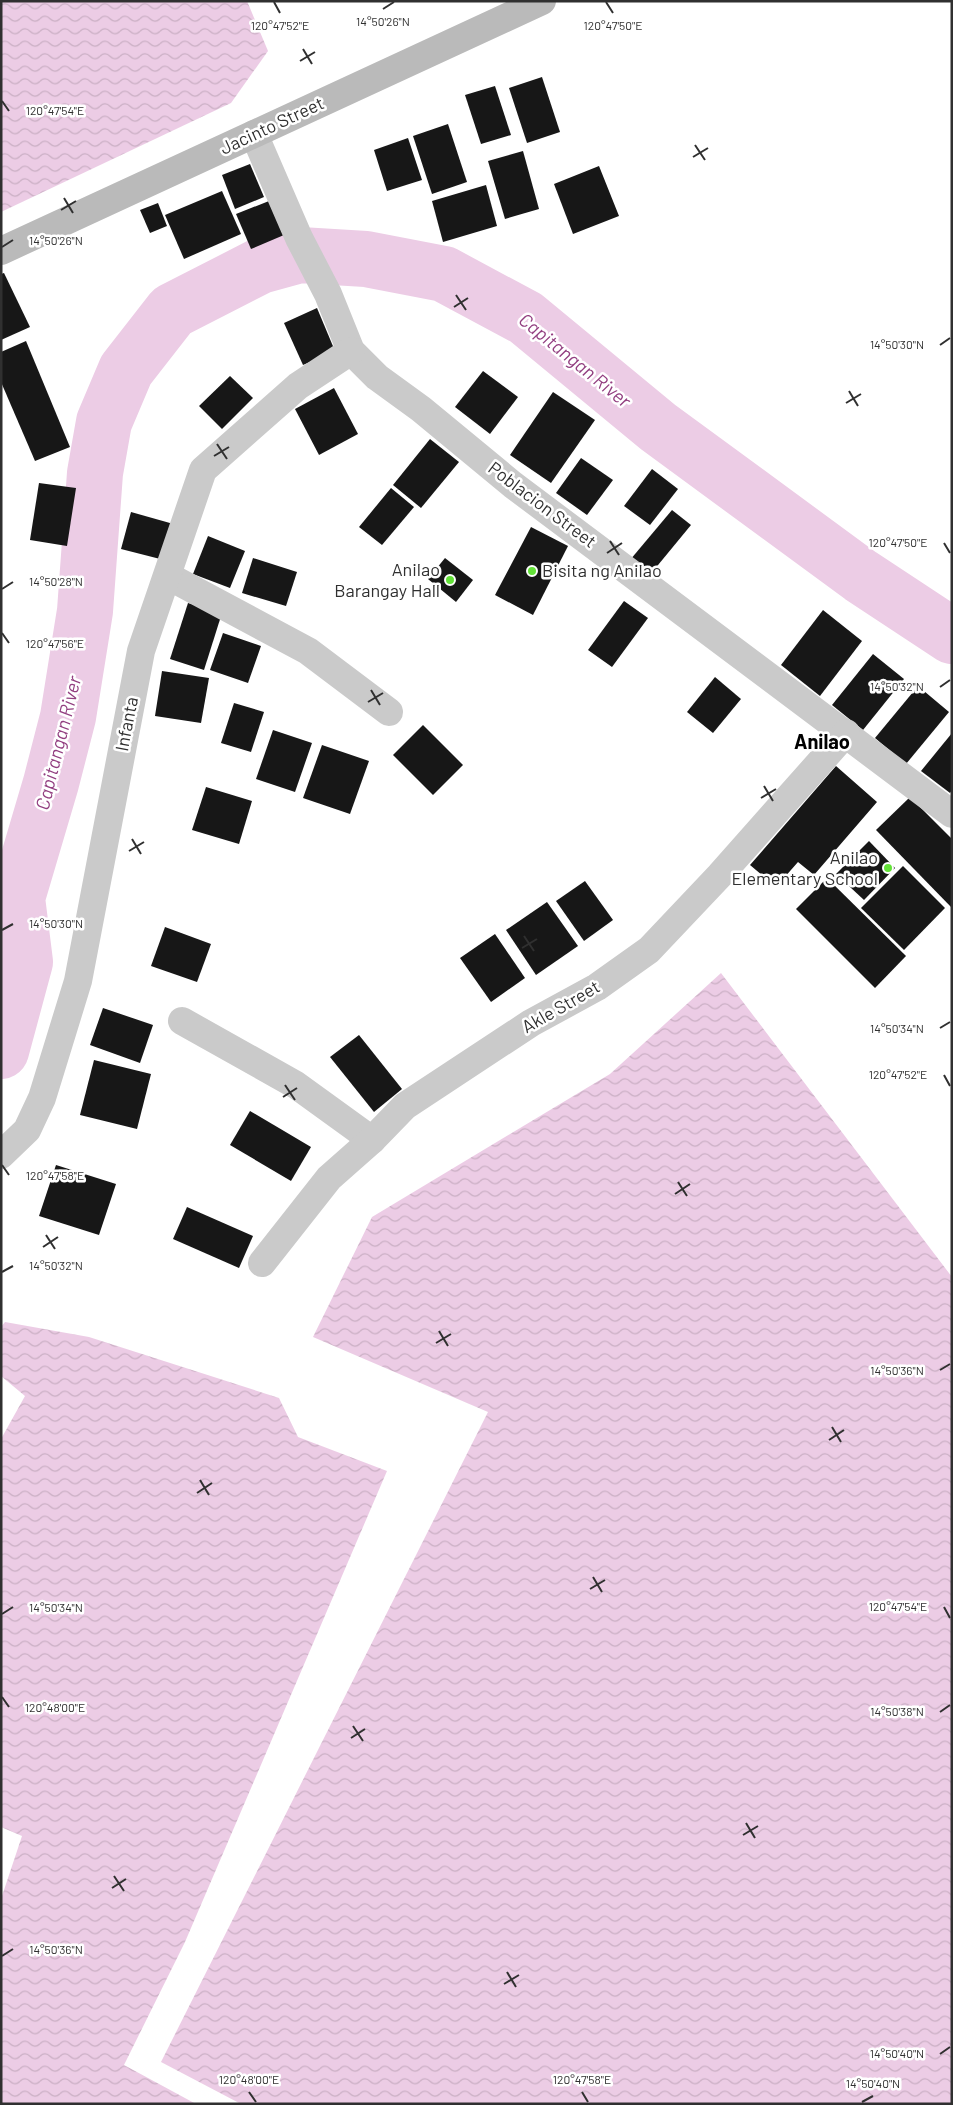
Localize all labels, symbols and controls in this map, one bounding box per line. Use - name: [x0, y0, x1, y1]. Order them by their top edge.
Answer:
- text: 14°50'26"N: [356, 14, 410, 28]
- text: 120°47'52"E: [251, 18, 309, 32]
- text: 120°47'50"E: [584, 18, 642, 32]
- street label: Jacinto Street: [216, 91, 327, 159]
- text: 120°47'54"E: [26, 103, 84, 117]
- text: 14°50'26"N: [29, 233, 83, 247]
- water label: Capitangan River: [515, 308, 637, 412]
- text: 14°50'30"N: [870, 337, 924, 351]
- street label: Poblacion Street: [484, 456, 601, 552]
- text: 120°47'50"E: [869, 535, 927, 549]
- place label: Anilao Barangay Hall: [334, 558, 440, 601]
- place label: Bisita ng Anilao: [542, 559, 662, 581]
- marker: Bisita ng Anilao: [526, 565, 538, 577]
- text: 14°50'28"N: [29, 574, 83, 588]
- marker: Anilao Barangay Hall: [444, 574, 456, 586]
- text: 120°47'56"E: [26, 636, 84, 650]
- water label: Capitangan River: [30, 672, 86, 812]
- text: 14°50'32"N: [870, 679, 924, 693]
- street label: Infanta: [110, 695, 142, 753]
- district label: Anilao: [794, 729, 850, 753]
- place label: Anilao Elementary School: [731, 846, 878, 889]
- marker: Anilao Elementary School: [882, 862, 894, 874]
- text: 14°50'30"N: [29, 916, 83, 930]
- street label: Akle Street: [518, 975, 603, 1037]
- text: 14°50'34"N: [870, 1021, 924, 1035]
- text: 120°47'52"E: [869, 1067, 927, 1081]
- text: 120°47'58"E: [26, 1168, 84, 1182]
- text: 14°50'32"N: [29, 1258, 83, 1272]
- text: 14°50'36"N: [870, 1363, 924, 1377]
- text: 120°47'54"E: [869, 1599, 927, 1613]
- text: 14°50'34"N: [29, 1600, 83, 1614]
- text: 120°48'00"E: [25, 1700, 85, 1714]
- text: 14°50'38"N: [870, 1704, 924, 1718]
- text: 14°50'36"N: [29, 1942, 83, 1956]
- text: 14°50'40"N: [870, 2046, 924, 2060]
- text: 120°48'00"E: [219, 2072, 279, 2086]
- text: 120°47'58"E: [553, 2072, 611, 2086]
- text: 14°50'40"N: [846, 2076, 900, 2090]

